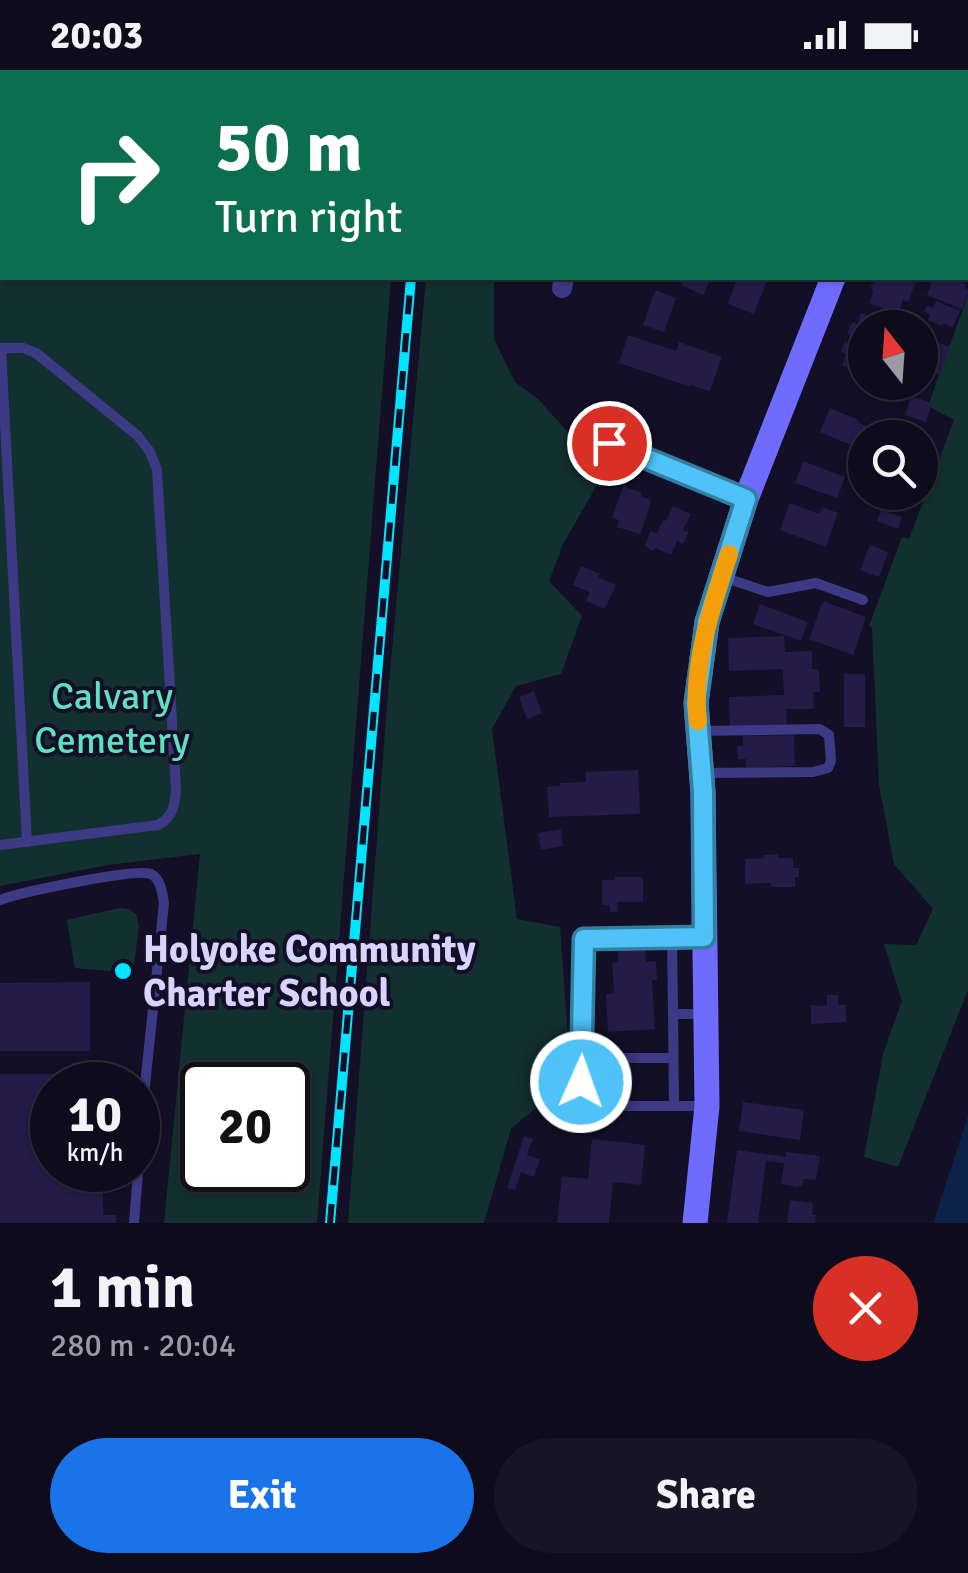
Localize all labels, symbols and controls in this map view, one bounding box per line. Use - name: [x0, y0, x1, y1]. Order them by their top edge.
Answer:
- text: 20:03: [50, 12, 143, 59]
- text: 50 m: [215, 104, 363, 190]
- icon: right: [50, 110, 180, 240]
- text: Turn right: [215, 190, 403, 245]
- north arrow: [848, 310, 938, 400]
- map controls: [848, 310, 938, 510]
- pin: [567, 401, 652, 486]
- icon: arrive: [582, 416, 637, 471]
- button: search: [848, 420, 938, 510]
- park label: Calvary Cemetery: [34, 673, 190, 764]
- place label: Holyoke Community Charter School: [143, 926, 476, 1017]
- marker: Holyoke Community Charter School: [112, 960, 134, 982]
- position arrow: [529, 1030, 633, 1134]
- speed limit sign: 20: [180, 1062, 310, 1192]
- text: 10: [68, 1084, 122, 1146]
- text: km/h: [67, 1137, 123, 1168]
- text: 1 min: [50, 1251, 195, 1325]
- button: close: [813, 1256, 918, 1361]
- text: 280 m · 20:04: [50, 1326, 236, 1365]
- button: Exit: [50, 1438, 474, 1553]
- button: Share: [494, 1438, 918, 1553]

